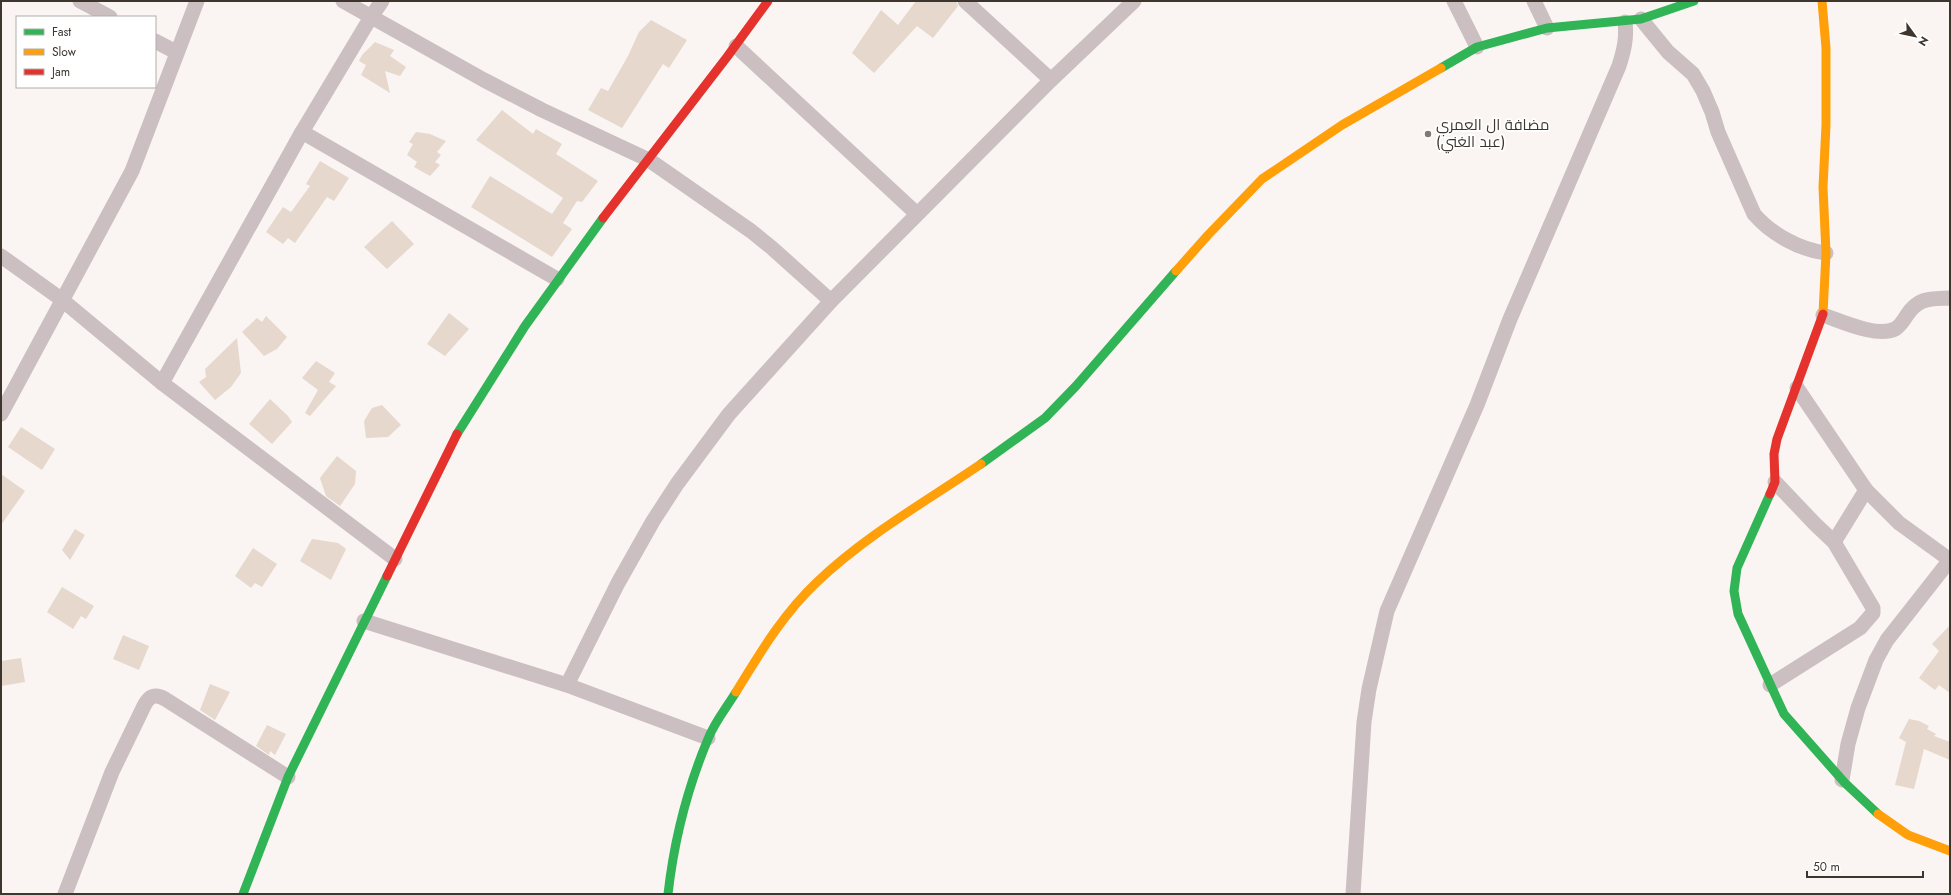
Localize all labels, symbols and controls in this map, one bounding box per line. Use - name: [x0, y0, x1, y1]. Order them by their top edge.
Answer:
- legend: [16, 16, 156, 88]
- north arrow: [1895, 16, 1935, 56]
- text: Fast: [52, 23, 71, 41]
- text: N: [1914, 33, 1932, 49]
- text: Slow: [52, 43, 77, 61]
- text: Jam: [50, 63, 70, 81]
- place label: مضافة ال العمري (عبد الغني): [1436, 114, 1549, 154]
- marker: مضافة ال العمري (عبد الغني): [1423, 129, 1433, 139]
- scale bar: [1807, 853, 1923, 879]
- text: 50 m: [1813, 858, 1840, 876]

